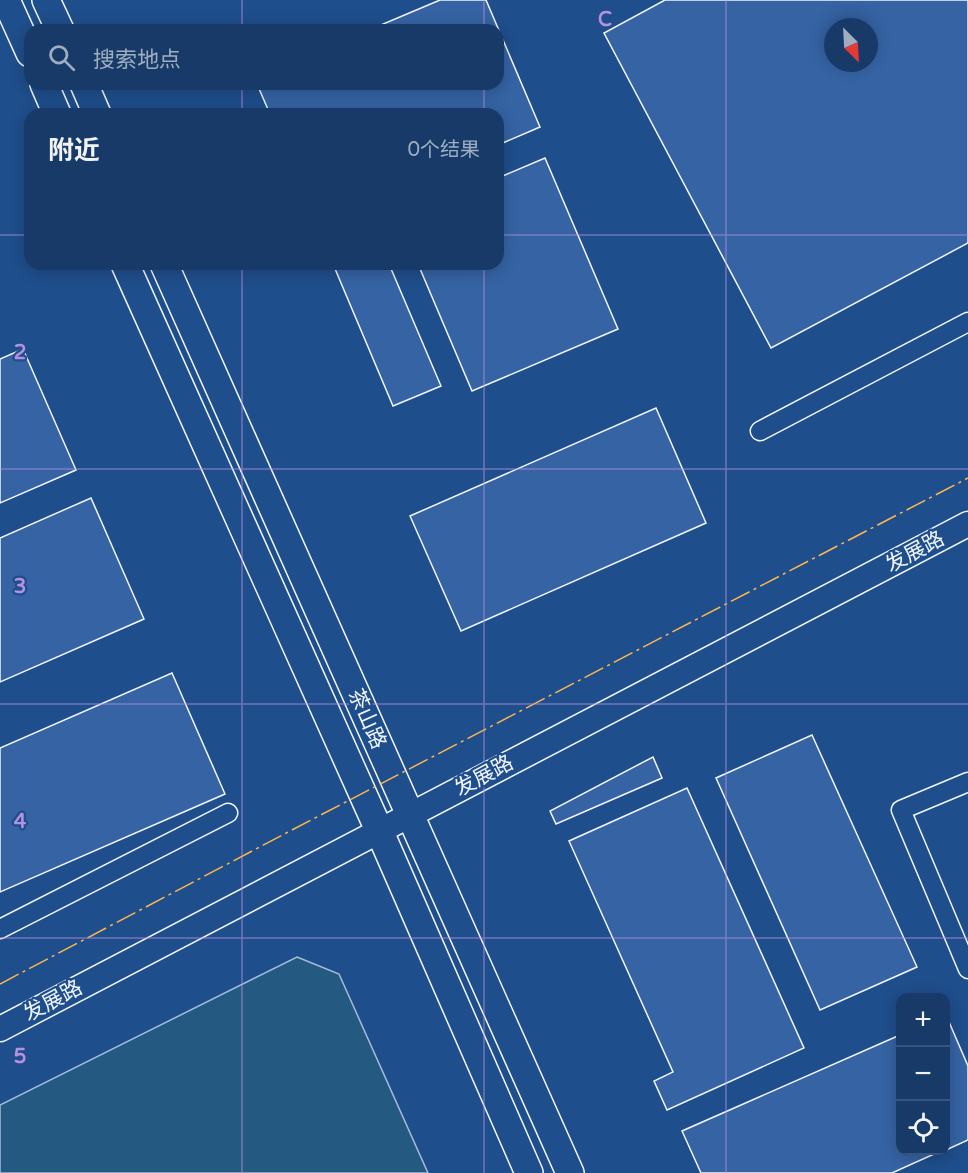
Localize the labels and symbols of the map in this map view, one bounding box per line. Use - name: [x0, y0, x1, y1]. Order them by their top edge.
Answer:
- text: C: [598, 8, 612, 32]
- north arrow: [824, 18, 878, 72]
- text: 2: [14, 341, 26, 365]
- street label: 发展路: [881, 526, 949, 578]
- text: 3: [14, 575, 26, 599]
- street label: 茶山路: [343, 685, 391, 753]
- street label: 发展路: [450, 750, 518, 802]
- text: 4: [14, 810, 27, 834]
- street label: 发展路: [19, 975, 87, 1027]
- text: 5: [14, 1045, 26, 1069]

